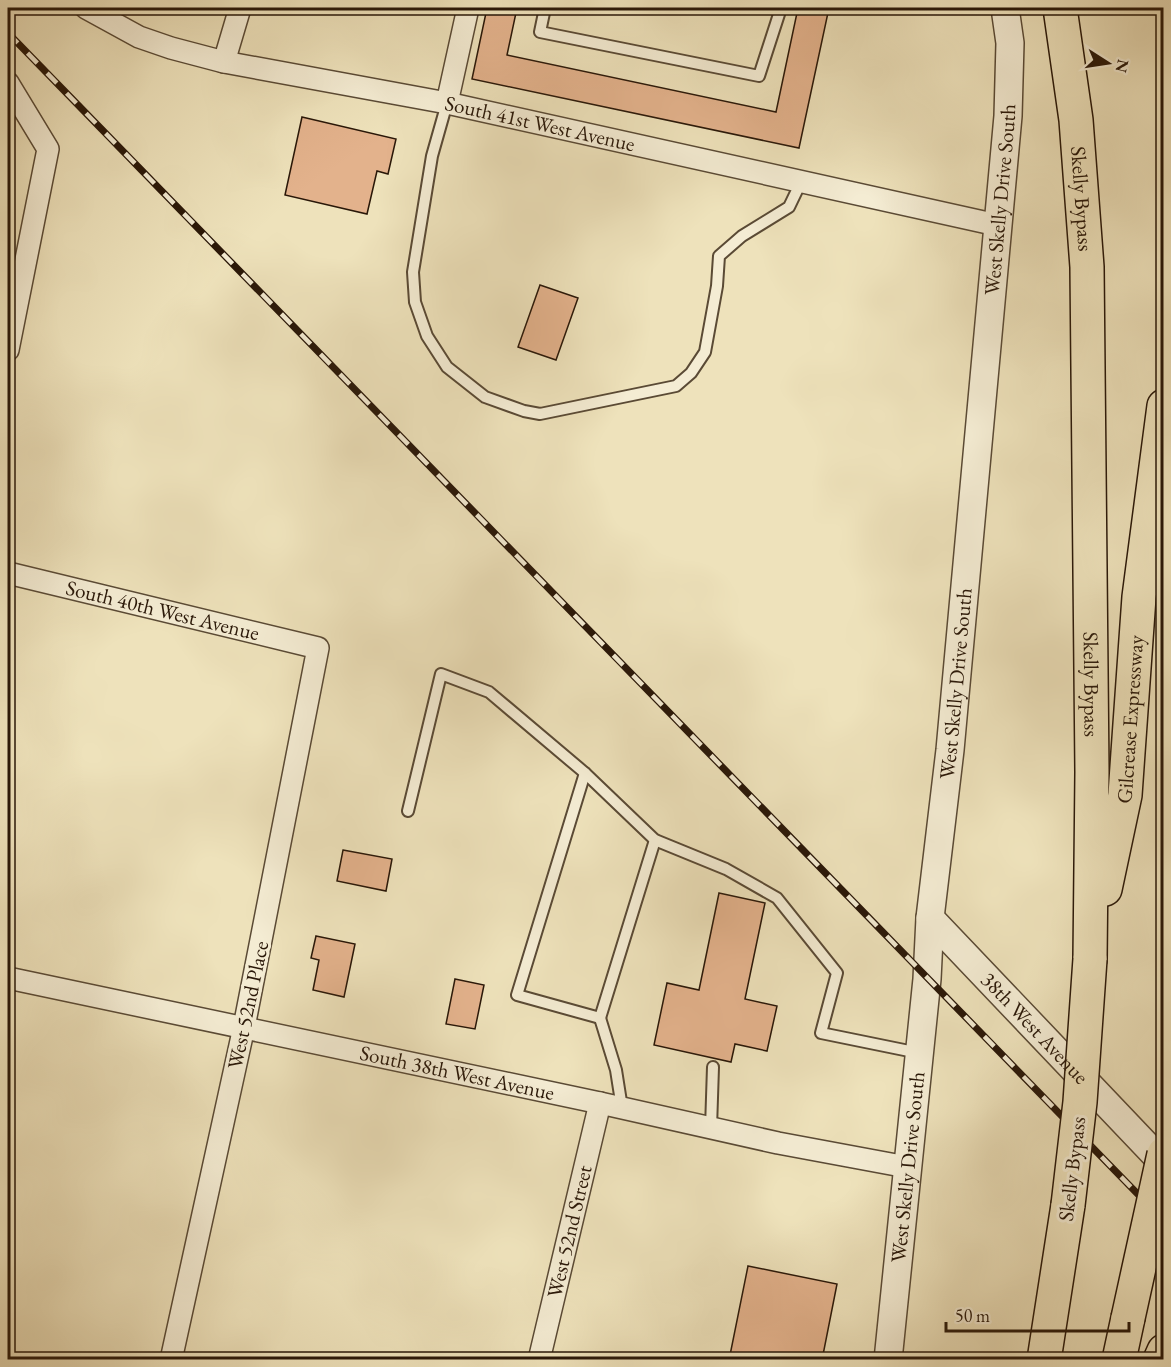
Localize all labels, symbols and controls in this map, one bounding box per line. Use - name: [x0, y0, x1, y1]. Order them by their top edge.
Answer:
- north arrow: [1078, 33, 1138, 93]
- text: N: [1111, 57, 1134, 75]
- street label: South 41st West Avenue: [442, 89, 638, 157]
- street label: West Skelly Drive South: [978, 103, 1021, 296]
- street label: Skelly Bypass: [1065, 145, 1100, 252]
- street label: South 40th West Avenue: [63, 574, 262, 646]
- street label: West Skelly Drive South: [933, 586, 978, 781]
- street label: Skelly Bypass: [1078, 632, 1106, 737]
- street label: Gilcrease Expressway: [1110, 633, 1149, 806]
- street label: West 52nd Place: [221, 938, 274, 1071]
- street label: 38th West Avenue: [975, 966, 1095, 1090]
- street label: South 38th West Avenue: [358, 1039, 557, 1106]
- street label: West Skelly Drive South: [884, 1070, 930, 1264]
- street label: Skelly Bypass: [1052, 1115, 1091, 1223]
- street label: West 52nd Street: [540, 1162, 598, 1300]
- scale bar: [946, 1295, 1129, 1333]
- text: 50 m: [955, 1304, 990, 1327]

